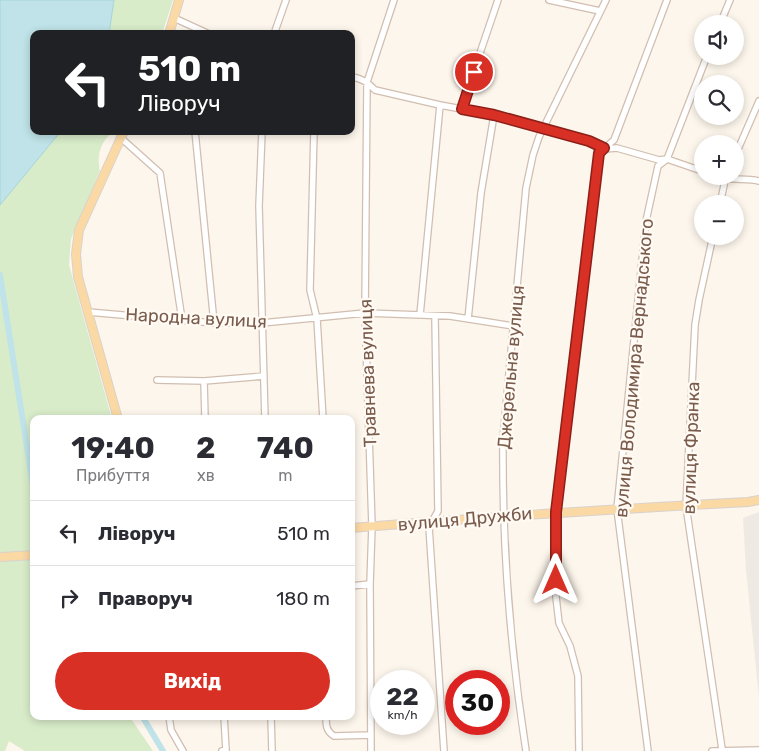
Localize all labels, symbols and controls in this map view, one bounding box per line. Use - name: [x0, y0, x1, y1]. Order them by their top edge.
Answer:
- map controls: [694, 15, 744, 245]
- button: sound: [694, 15, 744, 65]
- text: 510 m: [138, 48, 241, 90]
- icon: left: [55, 50, 120, 115]
- pin: [453, 51, 495, 93]
- icon: arrive: [460, 58, 488, 86]
- button: search: [694, 75, 744, 125]
- text: Ліворуч: [138, 90, 221, 117]
- button: +: [694, 135, 744, 185]
- button: −: [694, 195, 744, 245]
- street label: вулиця Володимира Вернадського: [610, 218, 658, 518]
- street label: Джерельна вулиця: [493, 284, 529, 450]
- street label: Травнева вулиця: [354, 298, 382, 448]
- street label: Народна вулиця: [125, 303, 267, 333]
- street label: вулиця Франка: [678, 381, 704, 515]
- text: 19:40: [71, 430, 155, 466]
- text: 2: [196, 430, 216, 466]
- text: 740: [257, 430, 314, 466]
- text: Прибуття: [76, 466, 150, 485]
- text: хв: [197, 466, 215, 485]
- text: m: [278, 466, 292, 485]
- street label: вулиця Дружби: [397, 502, 533, 536]
- icon: left: [55, 519, 83, 547]
- text: Ліворуч: [98, 522, 175, 545]
- text: 510 m: [277, 522, 330, 545]
- position arrow: [529, 553, 581, 605]
- icon: right: [55, 584, 83, 612]
- text: Праворуч: [98, 587, 193, 610]
- text: 180 m: [276, 587, 330, 610]
- button: Вихід: [55, 652, 330, 710]
- speed limit sign: 30: [445, 670, 510, 735]
- text: 22: [386, 682, 419, 711]
- text: km/h: [388, 708, 417, 722]

